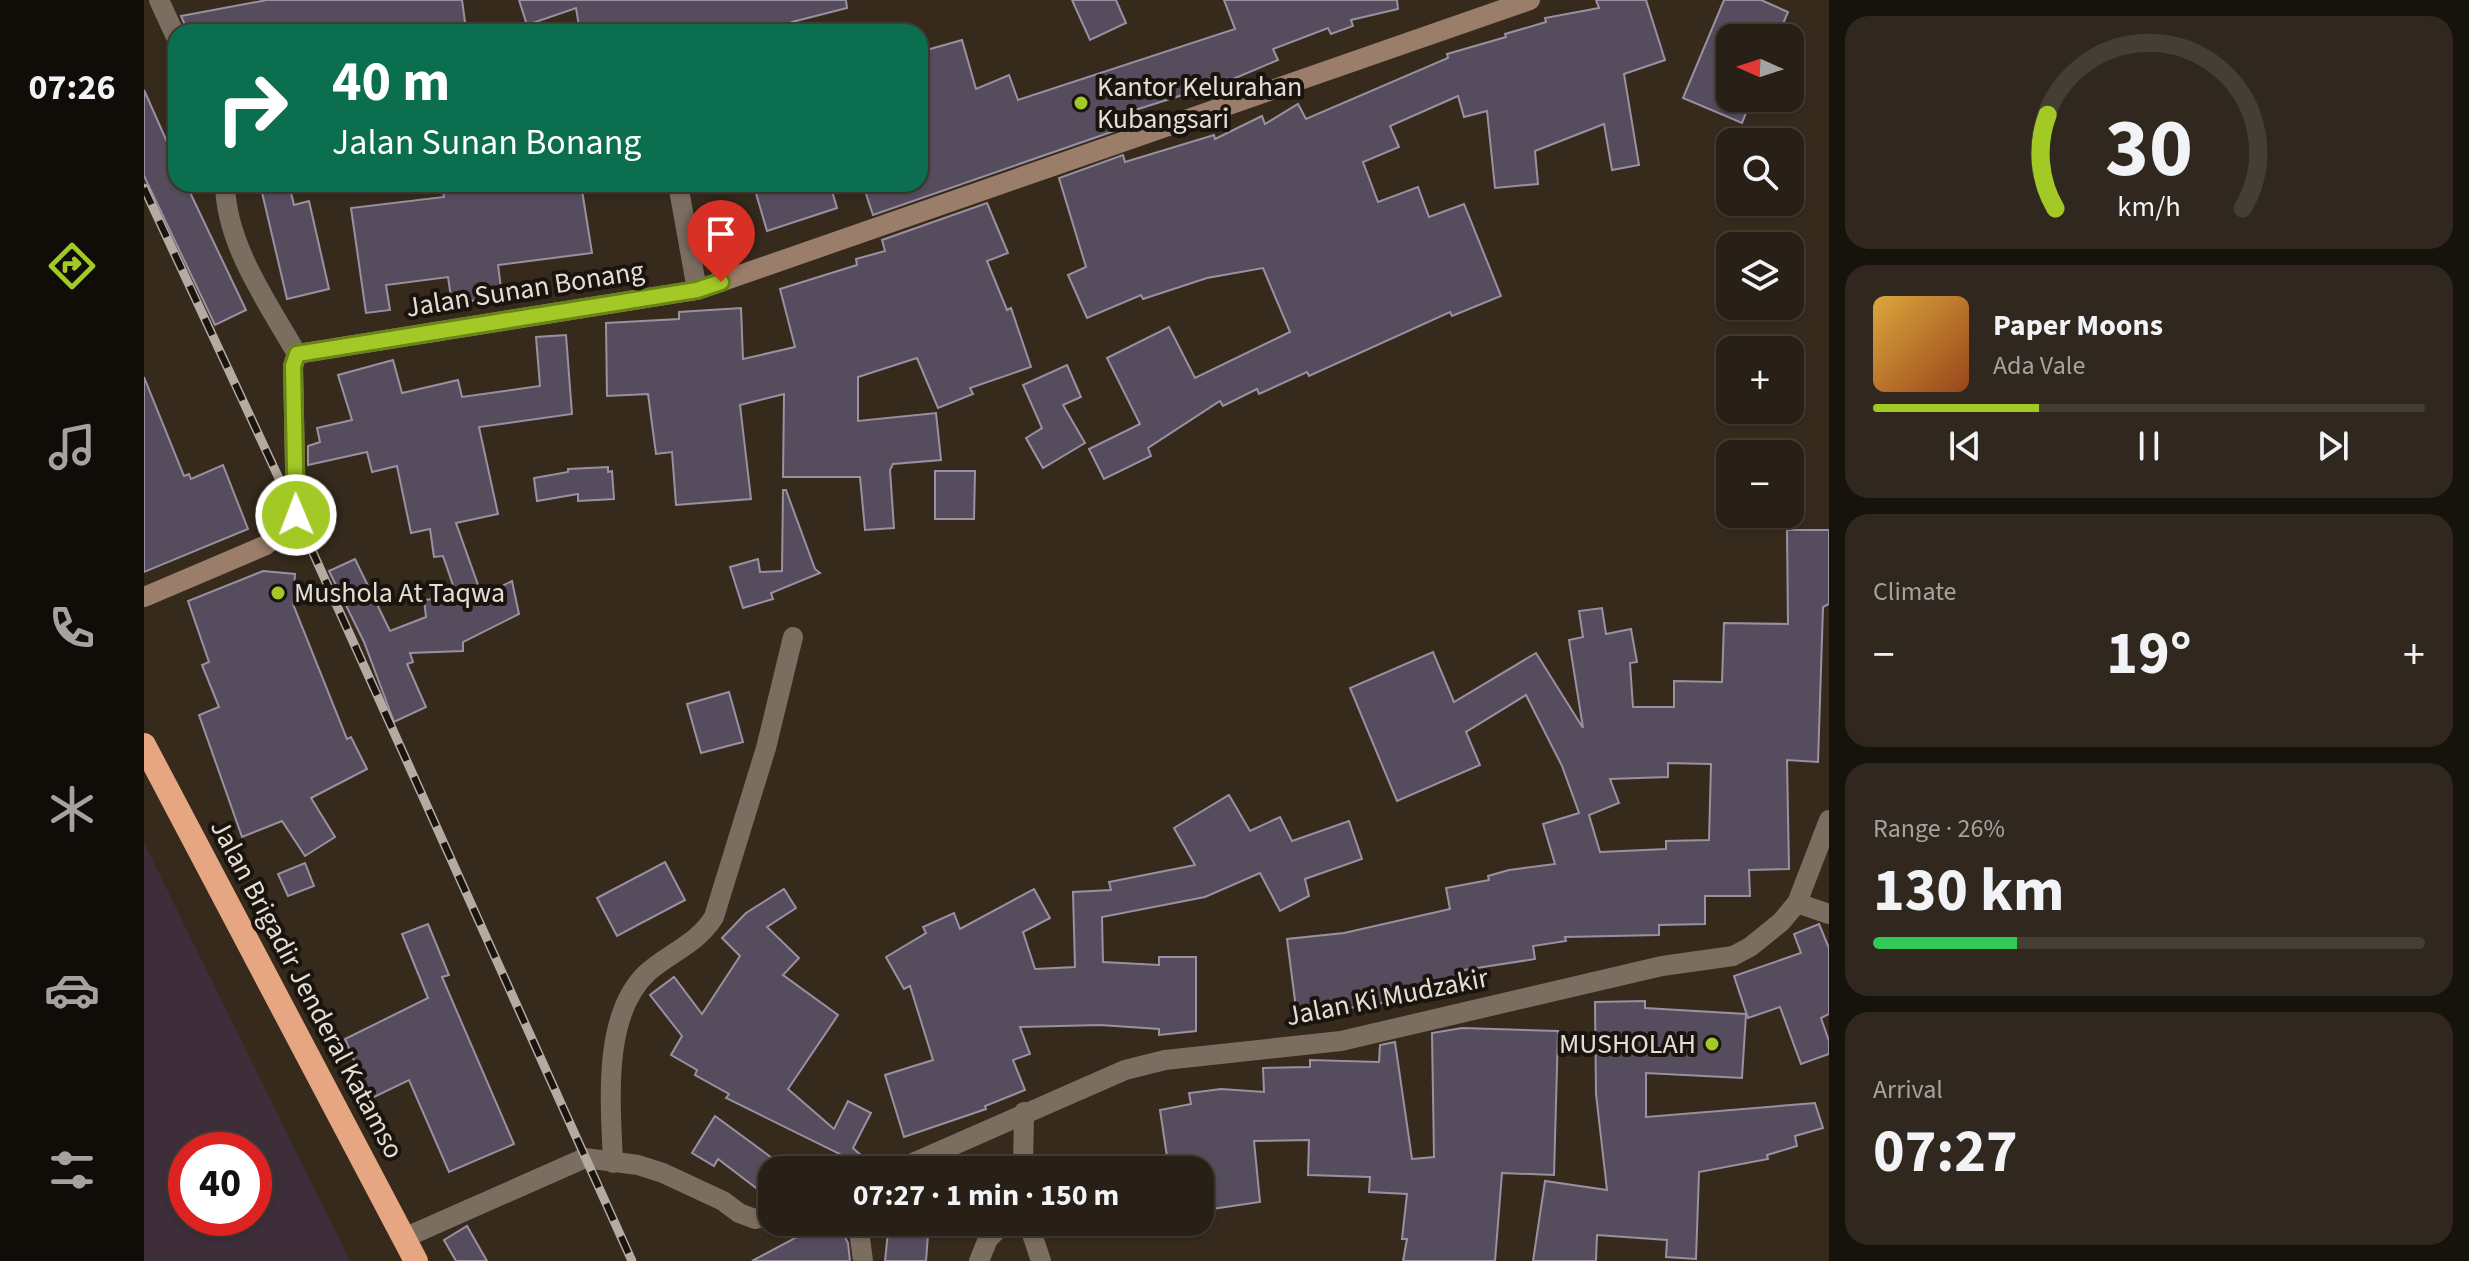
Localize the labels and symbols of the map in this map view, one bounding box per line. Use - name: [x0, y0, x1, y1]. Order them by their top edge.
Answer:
- north arrow: [1716, 24, 1804, 112]
- place label: Kantor Kelurahan Kubangsari: [1097, 67, 1302, 139]
- marker: Kantor Kelurahan Kubangsari: [1072, 94, 1090, 112]
- pin: [687, 200, 755, 282]
- street label: Jalan Sunan Bonang: [403, 250, 647, 328]
- position arrow: [254, 473, 338, 557]
- place label: Mushola At Taqwa: [294, 573, 505, 613]
- marker: Mushola At Taqwa: [269, 584, 287, 602]
- street label: Jalan Brigadir Jenderal Katamso: [200, 812, 414, 1166]
- street label: Jalan Ki Mudzakir: [1282, 958, 1492, 1036]
- place label: MUSHOLAH: [1559, 1024, 1696, 1064]
- marker: MUSHOLAH: [1703, 1035, 1721, 1053]
- speed limit sign: 40: [168, 1132, 272, 1236]

